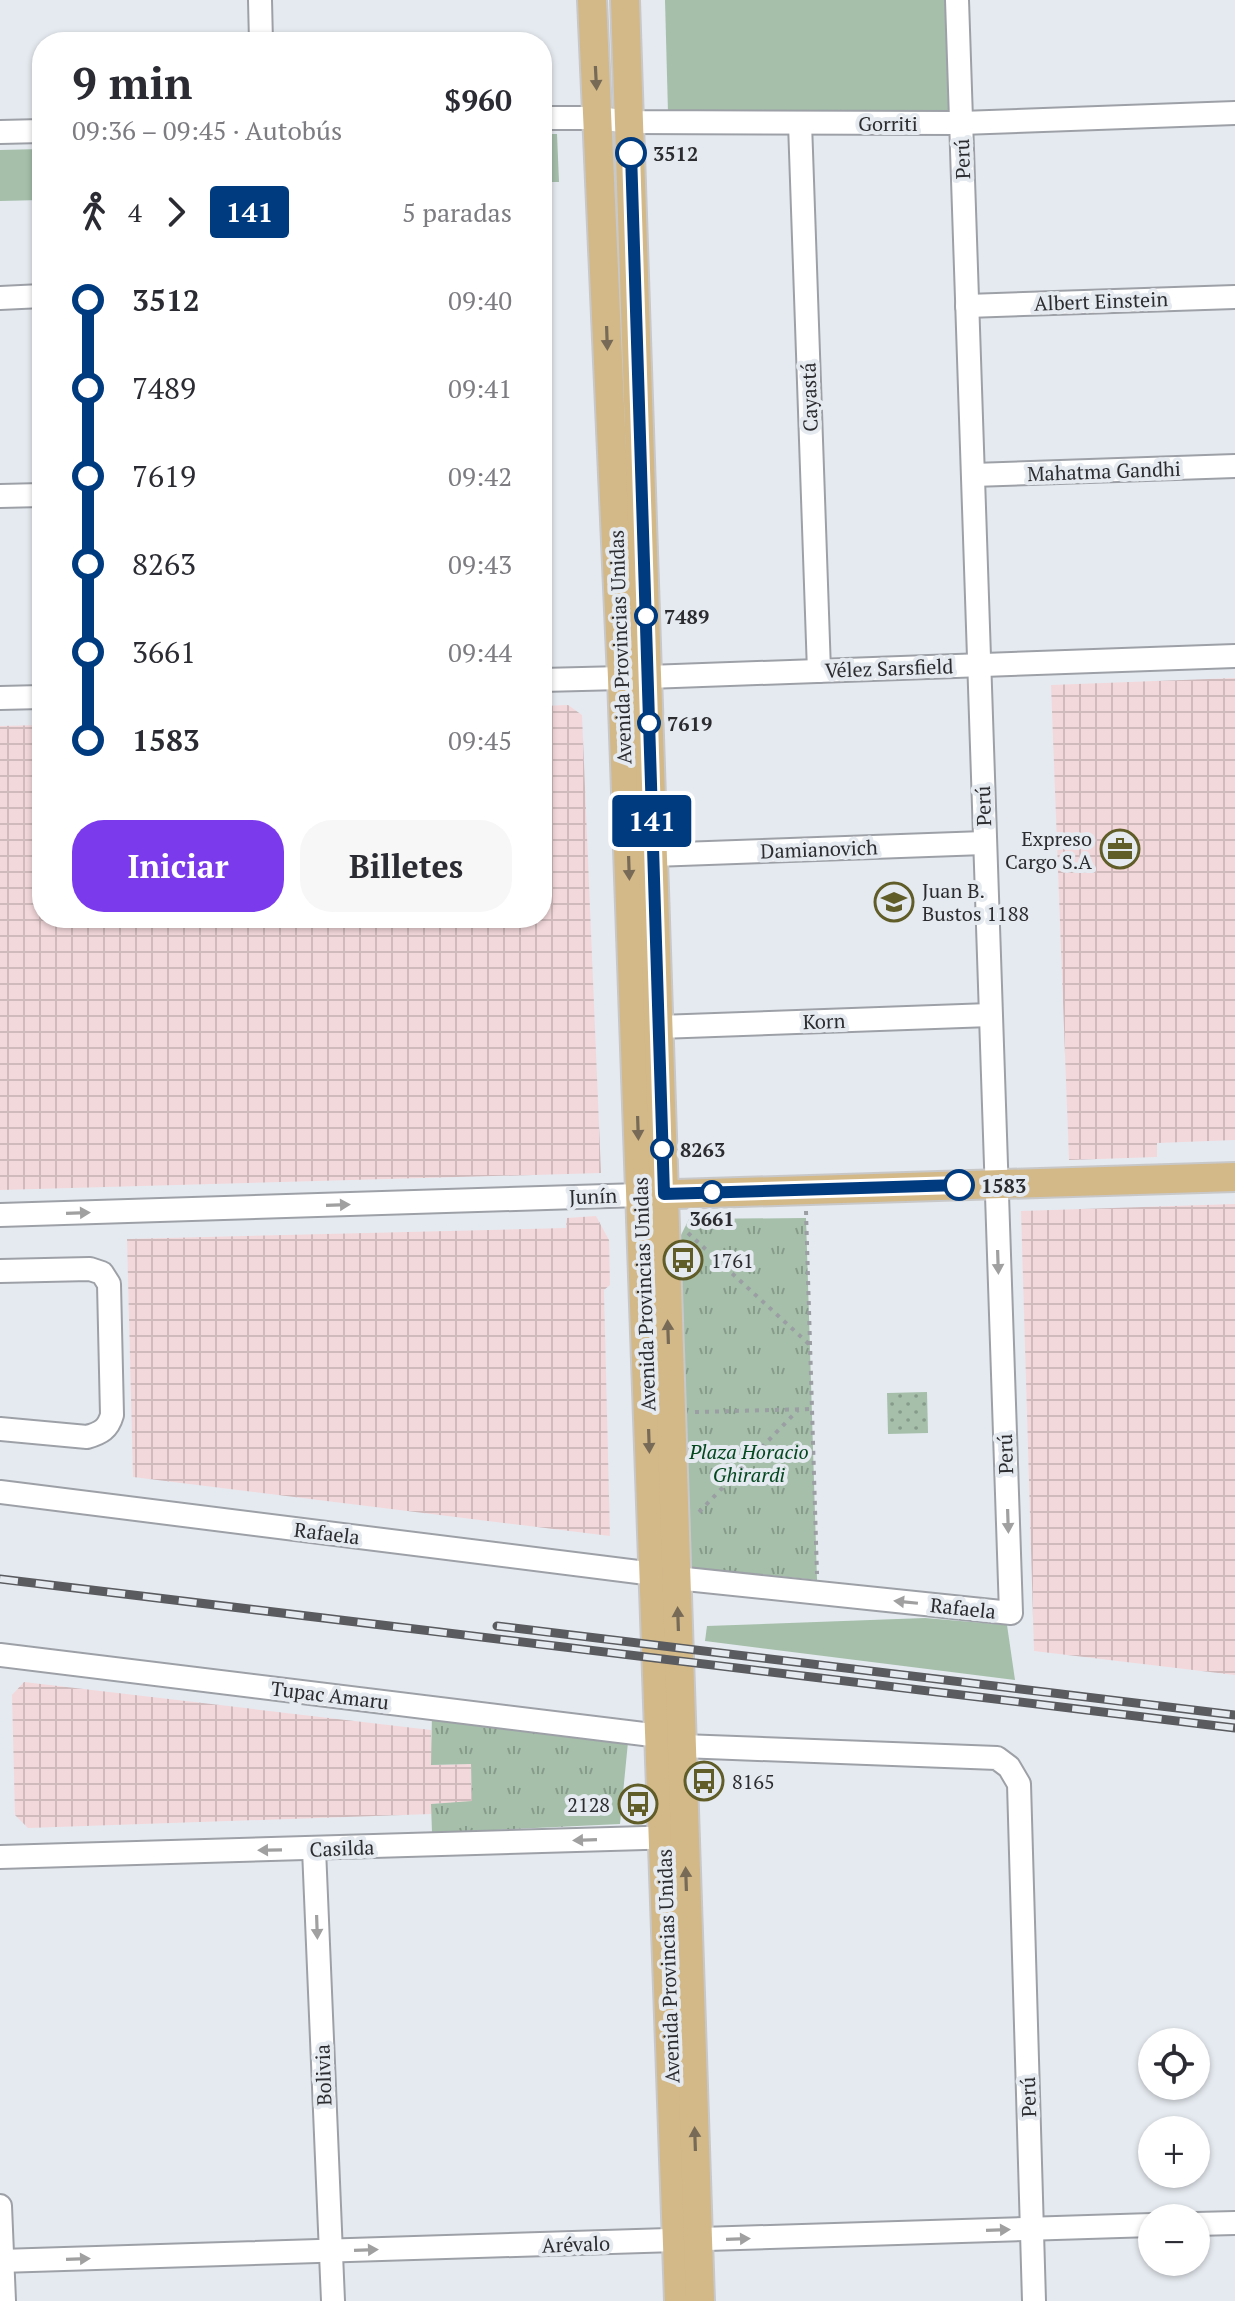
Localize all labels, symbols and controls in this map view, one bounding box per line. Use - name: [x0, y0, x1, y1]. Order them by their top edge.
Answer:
- text: 9 min: [72, 53, 192, 112]
- one-way arrow: [590, 66, 603, 91]
- text: $960: [444, 80, 512, 120]
- street label: Gorriti: [858, 110, 918, 137]
- text: 09:36 – 09:45 · Autobús: [72, 113, 342, 147]
- marker: 3512: [616, 138, 646, 168]
- street label: Perú: [948, 138, 976, 180]
- place label: 3512: [653, 140, 698, 167]
- icon: walk: [72, 190, 116, 234]
- icon: forward: [154, 190, 198, 234]
- text: 141: [226, 193, 273, 230]
- text: 4: [128, 195, 142, 229]
- text: 5 paradas: [402, 195, 512, 229]
- text: 3512: [132, 280, 200, 320]
- text: 09:40: [448, 283, 512, 317]
- street label: Albert Einstein: [1033, 285, 1169, 317]
- one-way arrow: [601, 326, 614, 351]
- street label: Cayastá: [794, 362, 824, 432]
- text: 7489: [132, 368, 196, 408]
- text: 09:41: [448, 371, 512, 405]
- street label: Mahatma Gandhi: [1027, 455, 1181, 487]
- text: 7619: [132, 456, 196, 496]
- text: 09:42: [448, 459, 512, 493]
- street label: Avenida Provincias Unidas: [602, 529, 638, 765]
- text: 8263: [132, 544, 196, 584]
- text: 09:43: [448, 547, 512, 581]
- place label: 7489: [664, 603, 709, 630]
- marker: 7489: [635, 605, 657, 627]
- text: 3661: [132, 632, 196, 672]
- text: 09:44: [448, 635, 512, 669]
- street label: Vélez Sarsfield: [824, 652, 954, 684]
- place label: 7619: [667, 710, 712, 737]
- marker: 7619: [638, 712, 660, 734]
- text: 1583: [132, 720, 200, 760]
- text: 09:45: [448, 723, 512, 757]
- street label: Perú: [969, 785, 997, 827]
- line badge: 141: [606, 795, 698, 847]
- text: 141: [628, 802, 676, 839]
- button: Iniciar: [72, 820, 284, 912]
- button: Billetes: [300, 820, 512, 912]
- place label: Expreso Cargo S.A: [1005, 825, 1092, 875]
- office icon: Expreso Cargo S.A: [1099, 828, 1141, 870]
- street label: Damianovich: [760, 833, 878, 865]
- one-way arrow: [622, 856, 635, 881]
- place label: Juan B. Bustos 1188: [922, 877, 1029, 927]
- school or university icon: Juan B. Bustos 1188: [873, 881, 915, 923]
- street label: Korn: [802, 1007, 846, 1035]
- one-way arrow: [631, 1116, 644, 1141]
- place label: 8263: [680, 1136, 725, 1163]
- marker: 8263: [651, 1138, 673, 1160]
- marker: 1583: [944, 1170, 974, 1200]
- place label: 1583: [981, 1172, 1026, 1199]
- street label: Avenida Provincias Unidas: [626, 1176, 662, 1412]
- marker: 3661: [701, 1181, 723, 1203]
- street label: Junín: [568, 1182, 618, 1210]
- one-way arrow: [326, 1198, 351, 1211]
- place label: 3661: [689, 1205, 735, 1232]
- one-way arrow: [66, 1206, 91, 1219]
- bus stop icon: 1761: [662, 1239, 704, 1281]
- place label: 1761: [711, 1247, 754, 1274]
- one-way arrow: [992, 1250, 1005, 1275]
- one-way arrow: [662, 1319, 675, 1344]
- one-way arrow: [643, 1429, 656, 1454]
- street label: Perú: [991, 1433, 1019, 1475]
- park label: Plaza Horacio Ghirardi: [688, 1438, 809, 1488]
- one-way arrow: [1001, 1509, 1014, 1534]
- street label: Rafaela: [293, 1516, 361, 1550]
- street label: Rafaela: [929, 1591, 997, 1625]
- one-way arrow: [893, 1595, 918, 1608]
- one-way arrow: [671, 1606, 684, 1631]
- street label: Tupac Amaru: [269, 1674, 391, 1716]
- bus stop icon: 8165: [683, 1760, 725, 1802]
- place label: 8165: [732, 1768, 775, 1795]
- bus stop icon: 2128: [617, 1783, 659, 1825]
- place label: 2128: [567, 1791, 610, 1818]
- street label: Casilda: [309, 1833, 375, 1863]
- one-way arrow: [572, 1834, 597, 1847]
- one-way arrow: [257, 1844, 282, 1857]
- street label: Avenida Provincias Unidas: [650, 1848, 686, 2084]
- one-way arrow: [680, 1866, 693, 1891]
- one-way arrow: [311, 1915, 324, 1940]
- map controls: [1138, 2028, 1210, 2276]
- button: locate: [1138, 2028, 1210, 2100]
- street label: Bolivia: [308, 2044, 338, 2106]
- street label: Perú: [1014, 2076, 1042, 2118]
- button: +: [1138, 2116, 1210, 2188]
- one-way arrow: [688, 2126, 701, 2151]
- button: −: [1138, 2204, 1210, 2276]
- one-way arrow: [986, 2224, 1011, 2237]
- street label: Arévalo: [541, 2229, 611, 2259]
- one-way arrow: [726, 2232, 751, 2245]
- one-way arrow: [354, 2244, 379, 2257]
- one-way arrow: [66, 2252, 91, 2265]

